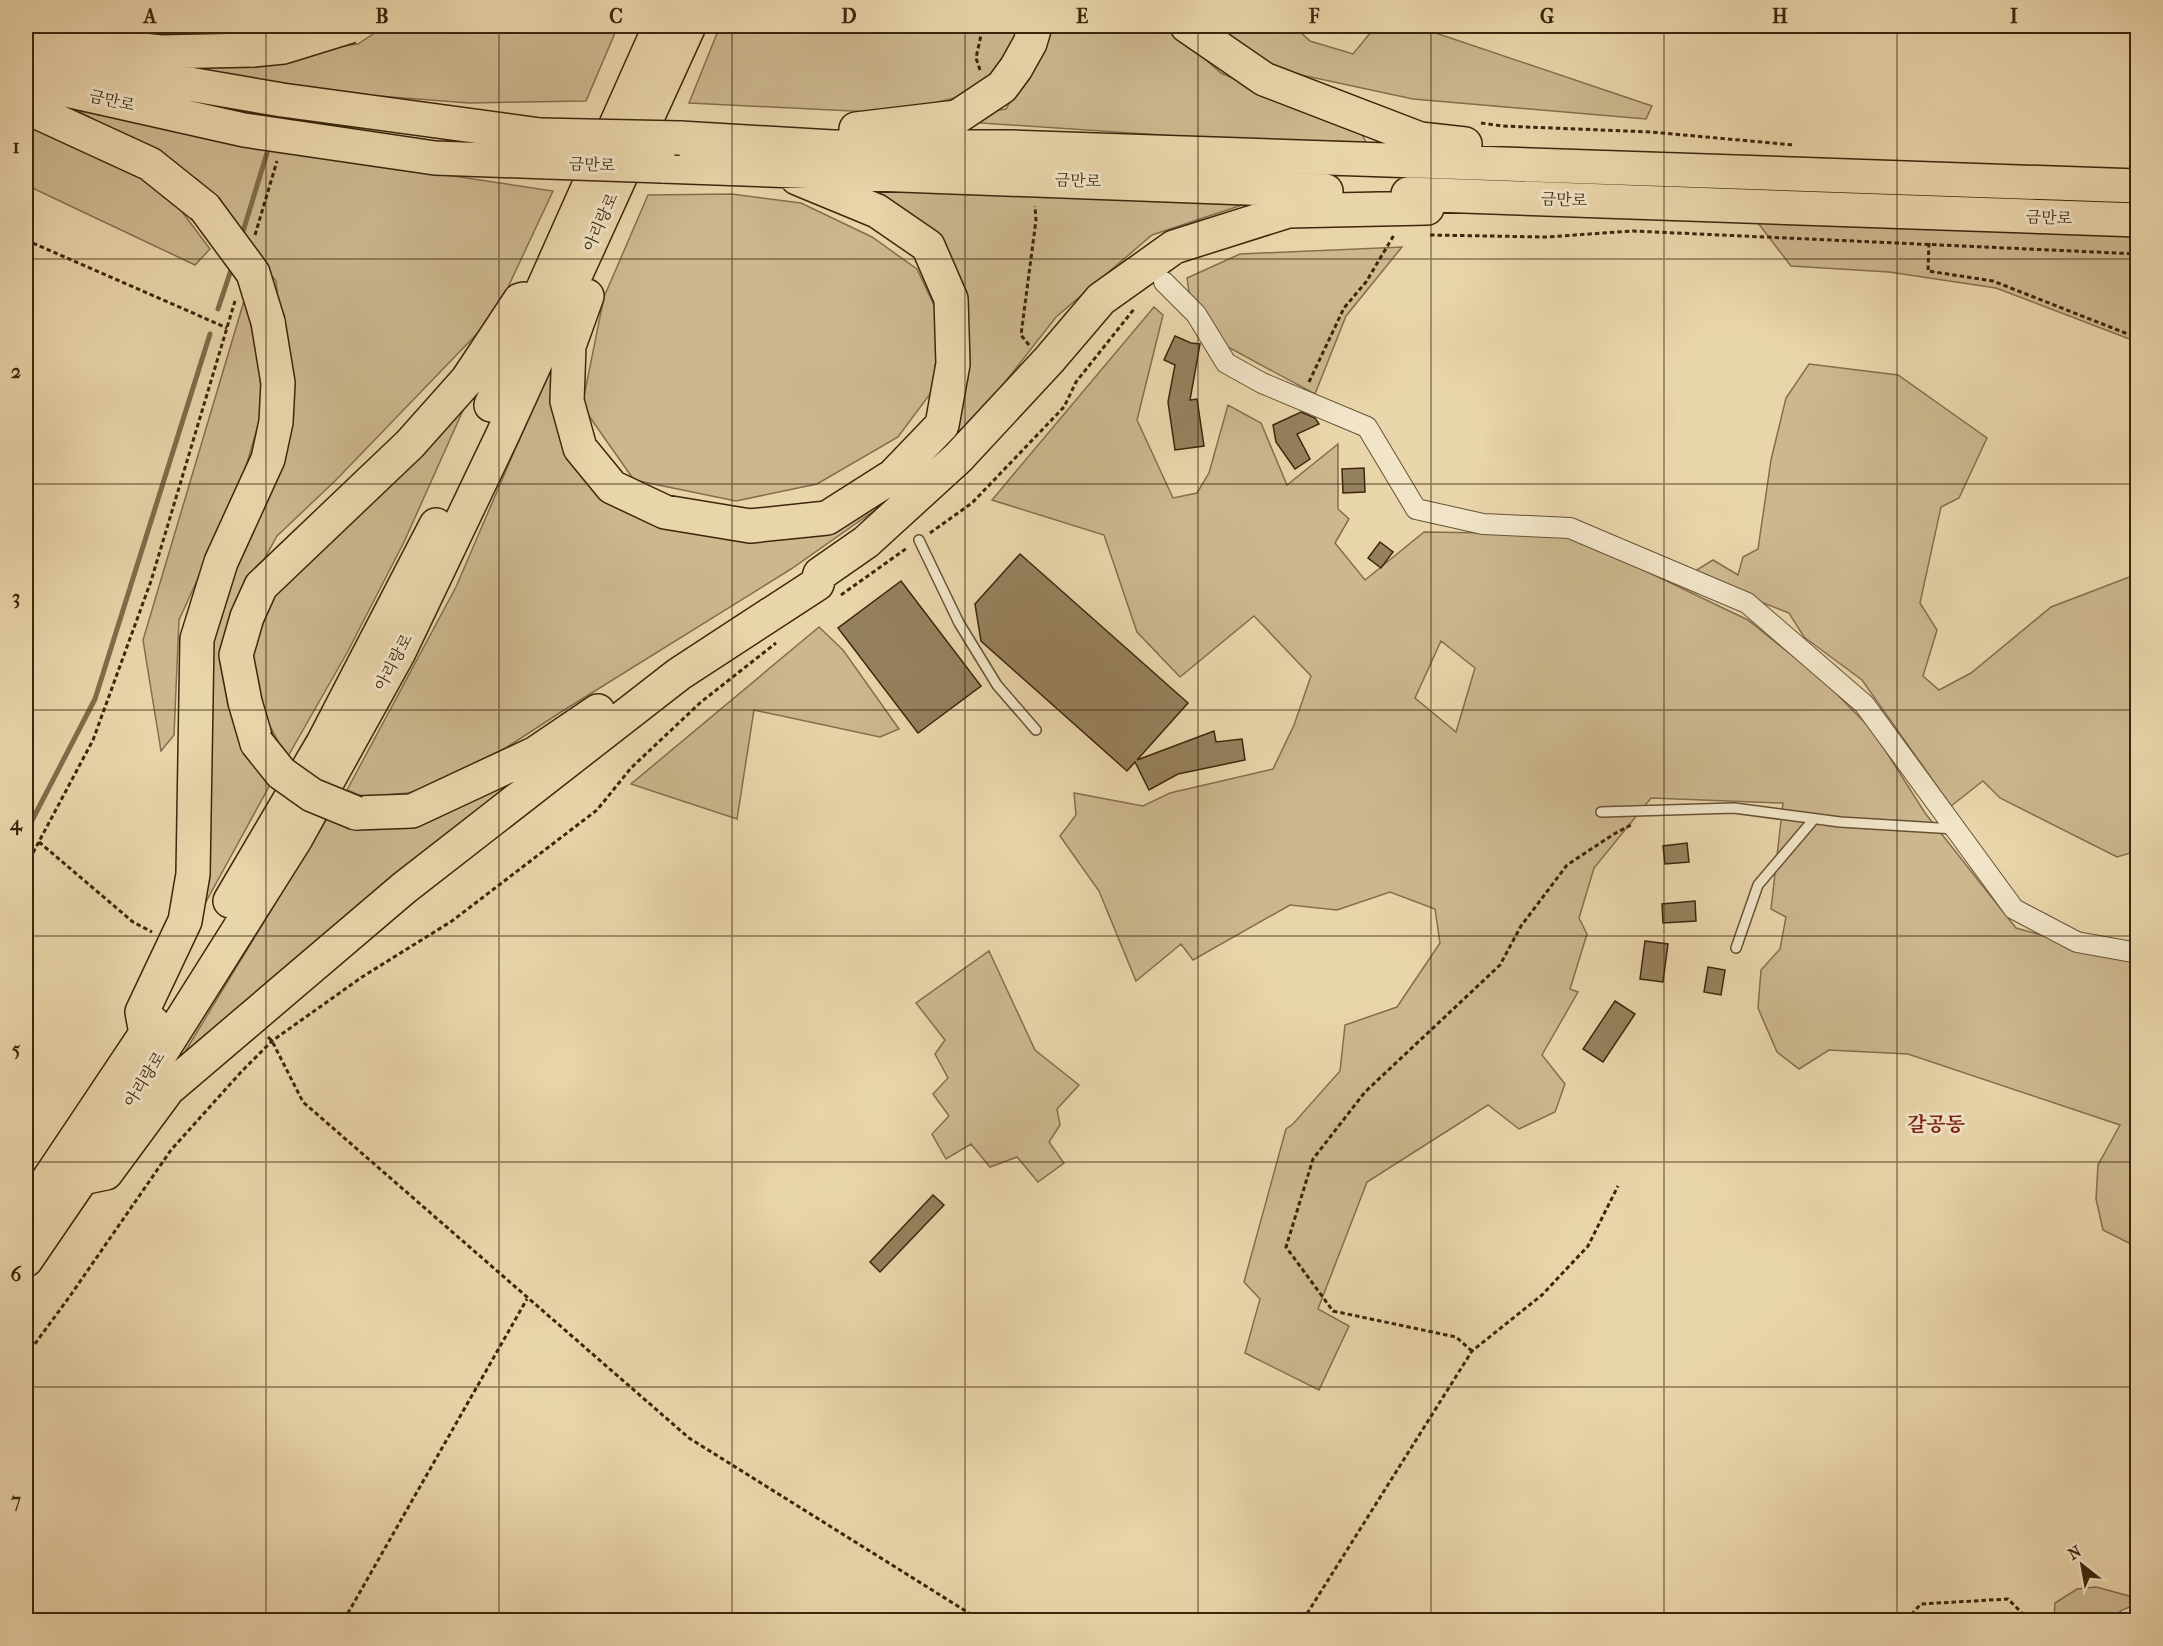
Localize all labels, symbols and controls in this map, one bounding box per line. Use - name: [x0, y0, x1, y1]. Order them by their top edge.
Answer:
- text: A: [142, 5, 158, 28]
- text: B: [375, 5, 389, 28]
- text: C: [609, 5, 623, 28]
- text: D: [841, 5, 857, 28]
- text: E: [1076, 5, 1088, 28]
- text: F: [1308, 5, 1320, 28]
- text: G: [1540, 5, 1554, 28]
- text: H: [1772, 5, 1788, 28]
- text: I: [2010, 5, 2018, 28]
- street label: 금만로: [87, 86, 137, 115]
- text: 1: [12, 135, 20, 158]
- street label: 금만로: [568, 154, 616, 175]
- street label: 금만로: [1054, 170, 1102, 191]
- street label: 금만로: [1540, 189, 1588, 210]
- street label: 아리랑로: [579, 190, 622, 254]
- street label: 금만로: [2025, 207, 2073, 228]
- text: 2: [11, 360, 21, 383]
- text: 3: [12, 586, 20, 609]
- street label: 아리랑로: [371, 630, 417, 694]
- text: 4: [9, 812, 23, 836]
- text: 5: [12, 1038, 21, 1061]
- street label: 아리랑로: [120, 1048, 169, 1111]
- district label: 갈공동: [1907, 1113, 1966, 1136]
- text: 6: [11, 1263, 23, 1286]
- text: 7: [10, 1489, 21, 1512]
- north arrow: [2052, 1535, 2112, 1595]
- text: N: [2064, 1541, 2085, 1564]

